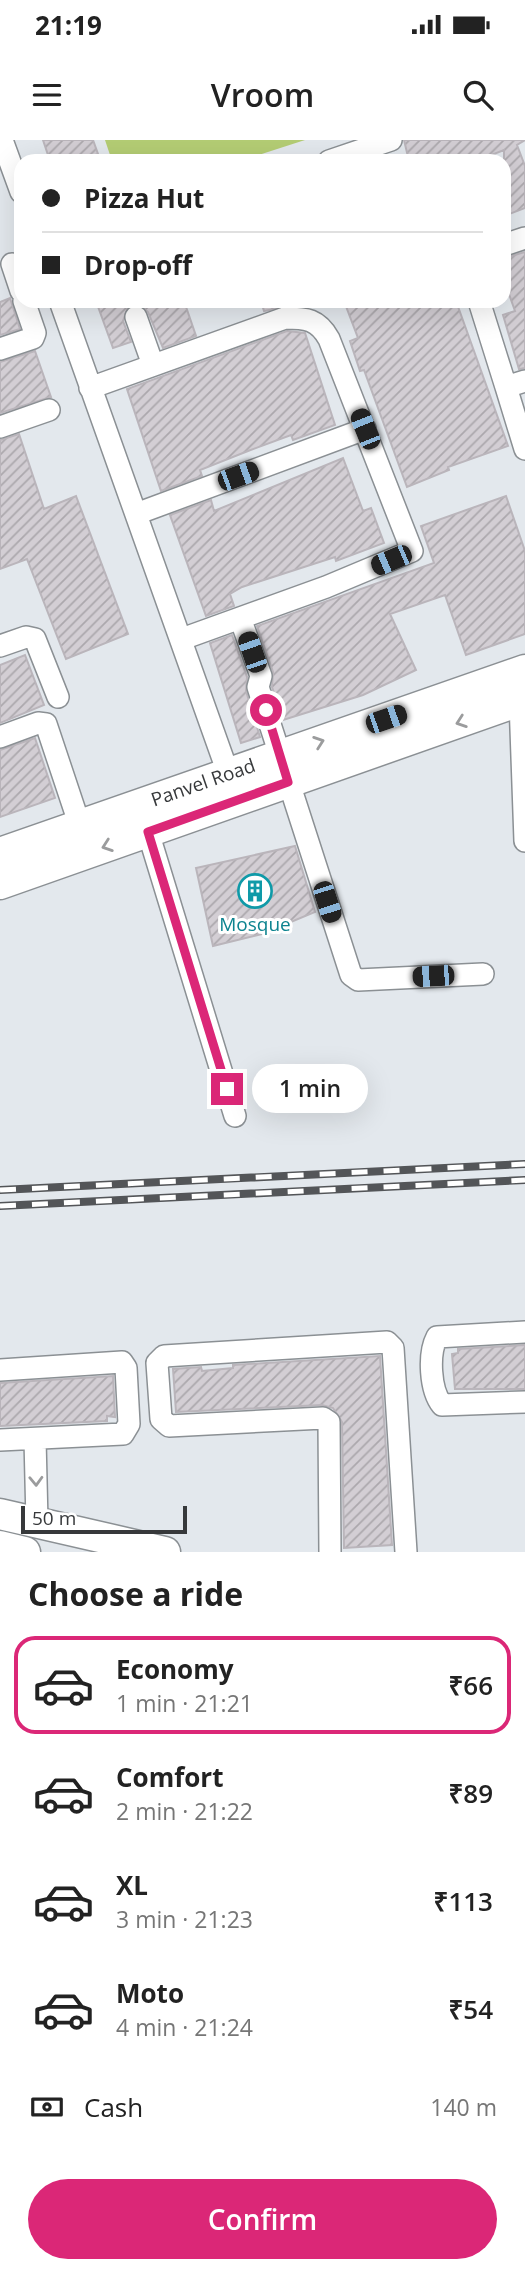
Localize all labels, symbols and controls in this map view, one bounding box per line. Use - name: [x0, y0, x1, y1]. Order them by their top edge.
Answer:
- text: 21:19: [35, 7, 102, 43]
- text: Vroom: [211, 73, 314, 116]
- icon: menu: [28, 76, 66, 114]
- icon: search: [459, 76, 497, 114]
- text: Pizza Hut: [84, 180, 204, 216]
- text: Drop-off: [84, 247, 192, 283]
- car: [348, 406, 383, 452]
- car: [215, 459, 262, 493]
- car: [368, 542, 415, 578]
- car: [236, 629, 269, 675]
- route start: [250, 694, 282, 726]
- car: [363, 702, 410, 736]
- one-way arrow: [455, 714, 467, 728]
- one-way arrow: [312, 736, 324, 750]
- street label: Panvel Road: [147, 752, 259, 812]
- one-way arrow: [102, 838, 114, 852]
- building icon: Mosque: [236, 872, 274, 910]
- car: [311, 879, 344, 925]
- place label: Mosque: [219, 911, 291, 937]
- car: [412, 964, 455, 988]
- callout: 1 min: [252, 1065, 367, 1114]
- text: 1 min: [279, 1072, 341, 1104]
- route end: [211, 1073, 243, 1105]
- one-way arrow: [29, 1475, 44, 1486]
- scale bar: [21, 1503, 187, 1535]
- text: 50 m: [32, 1505, 76, 1531]
- text: Choose a ride: [28, 1572, 243, 1615]
- text: Economy: [116, 1651, 234, 1687]
- icon: car: [32, 1654, 95, 1717]
- text: ₹66: [448, 1667, 493, 1703]
- text: 1 min · 21:21: [116, 1687, 253, 1719]
- text: Comfort: [116, 1759, 223, 1795]
- icon: car: [32, 1762, 95, 1825]
- text: ₹89: [448, 1775, 493, 1811]
- text: 2 min · 21:22: [116, 1795, 253, 1827]
- text: XL: [116, 1867, 148, 1903]
- icon: car: [32, 1870, 95, 1933]
- text: ₹113: [434, 1883, 493, 1919]
- text: 3 min · 21:23: [116, 1903, 253, 1935]
- text: Moto: [116, 1975, 184, 2011]
- icon: car: [32, 1978, 95, 2041]
- text: ₹54: [448, 1991, 493, 2027]
- text: 4 min · 21:24: [116, 2011, 253, 2043]
- icon: cash: [28, 2088, 66, 2126]
- text: Cash: [84, 2089, 143, 2125]
- text: 140 m: [430, 2091, 497, 2123]
- button: Confirm: [28, 2179, 497, 2259]

